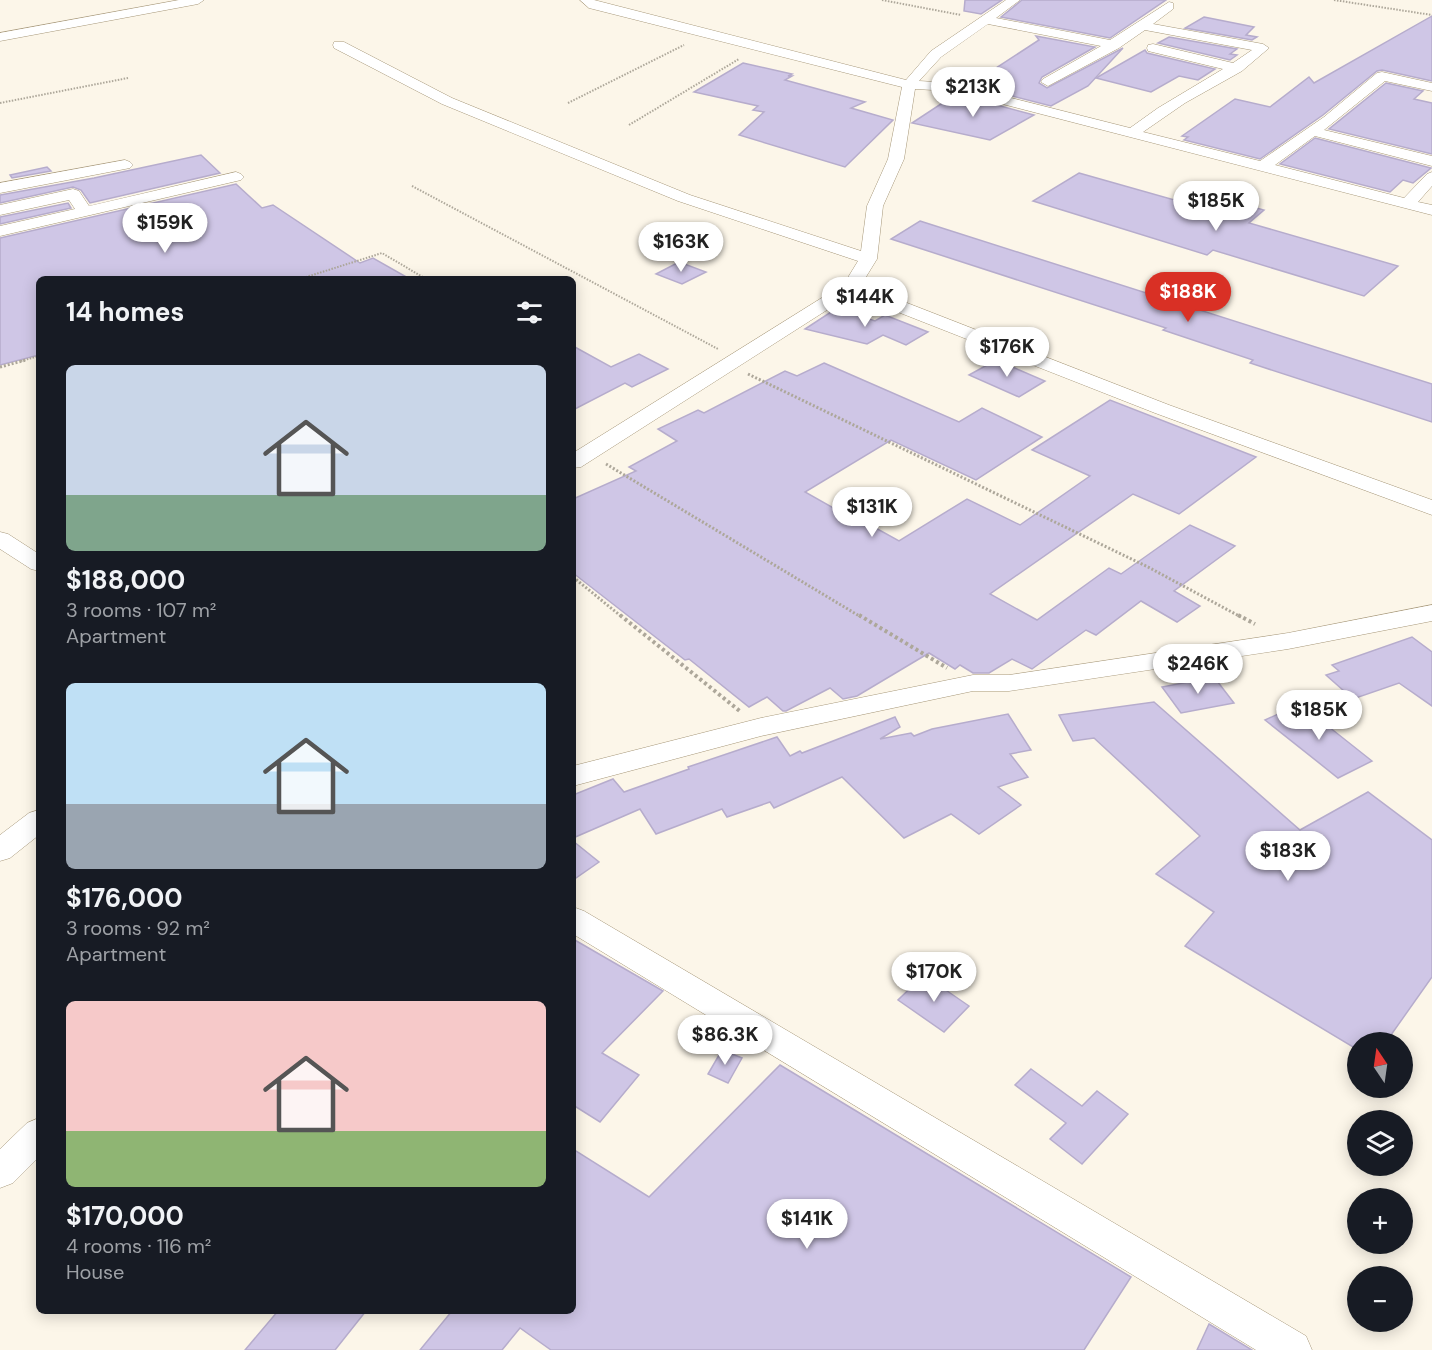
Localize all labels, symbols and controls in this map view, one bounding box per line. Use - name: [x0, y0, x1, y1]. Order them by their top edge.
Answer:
- pin: $213K: [931, 67, 1015, 118]
- text: $213K: [945, 73, 1001, 99]
- pin: $185K: [1174, 181, 1258, 232]
- text: $185K: [1187, 187, 1245, 213]
- pin: $159K: [123, 203, 207, 254]
- text: $159K: [136, 209, 194, 235]
- pin: $163K: [639, 222, 723, 273]
- text: $163K: [652, 228, 710, 254]
- pin: $188K: [1146, 272, 1230, 323]
- pin: $144K: [823, 277, 907, 328]
- text: $188K: [1159, 278, 1217, 304]
- text: $144K: [836, 283, 894, 309]
- text: 14 homes: [66, 295, 184, 329]
- icon: filters: [513, 296, 546, 329]
- pin: $176K: [965, 327, 1049, 378]
- text: $176K: [979, 333, 1035, 359]
- icon: home: [252, 404, 360, 512]
- pin: $131K: [830, 487, 914, 538]
- text: $131K: [846, 493, 898, 519]
- text: $188,000: [66, 563, 185, 597]
- text: 3 rooms · 107 m²: [66, 597, 216, 623]
- text: Apartment: [66, 623, 166, 649]
- pin: $246K: [1156, 644, 1240, 695]
- text: $246K: [1167, 650, 1229, 676]
- pin: $185K: [1277, 690, 1361, 741]
- text: $185K: [1290, 696, 1348, 722]
- icon: home: [252, 722, 360, 830]
- pin: $183K: [1246, 831, 1330, 882]
- text: $183K: [1259, 837, 1317, 863]
- text: $176,000: [66, 881, 183, 915]
- text: 3 rooms · 92 m²: [66, 915, 210, 941]
- text: Apartment: [66, 941, 166, 967]
- pin: $170K: [892, 952, 976, 1003]
- text: $170K: [905, 958, 963, 984]
- pin: $86.3K: [676, 1015, 774, 1066]
- text: $86.3K: [692, 1021, 758, 1047]
- north arrow: [1347, 1032, 1413, 1098]
- map controls: [1347, 1032, 1413, 1332]
- icon: home: [252, 1040, 360, 1148]
- button: layers: [1347, 1110, 1413, 1176]
- button: +: [1347, 1188, 1413, 1254]
- text: $170,000: [66, 1199, 184, 1233]
- pin: $141K: [765, 1199, 849, 1250]
- text: $141K: [781, 1205, 833, 1231]
- text: 4 rooms · 116 m²: [66, 1233, 211, 1259]
- text: House: [66, 1259, 124, 1285]
- button: −: [1347, 1266, 1413, 1332]

